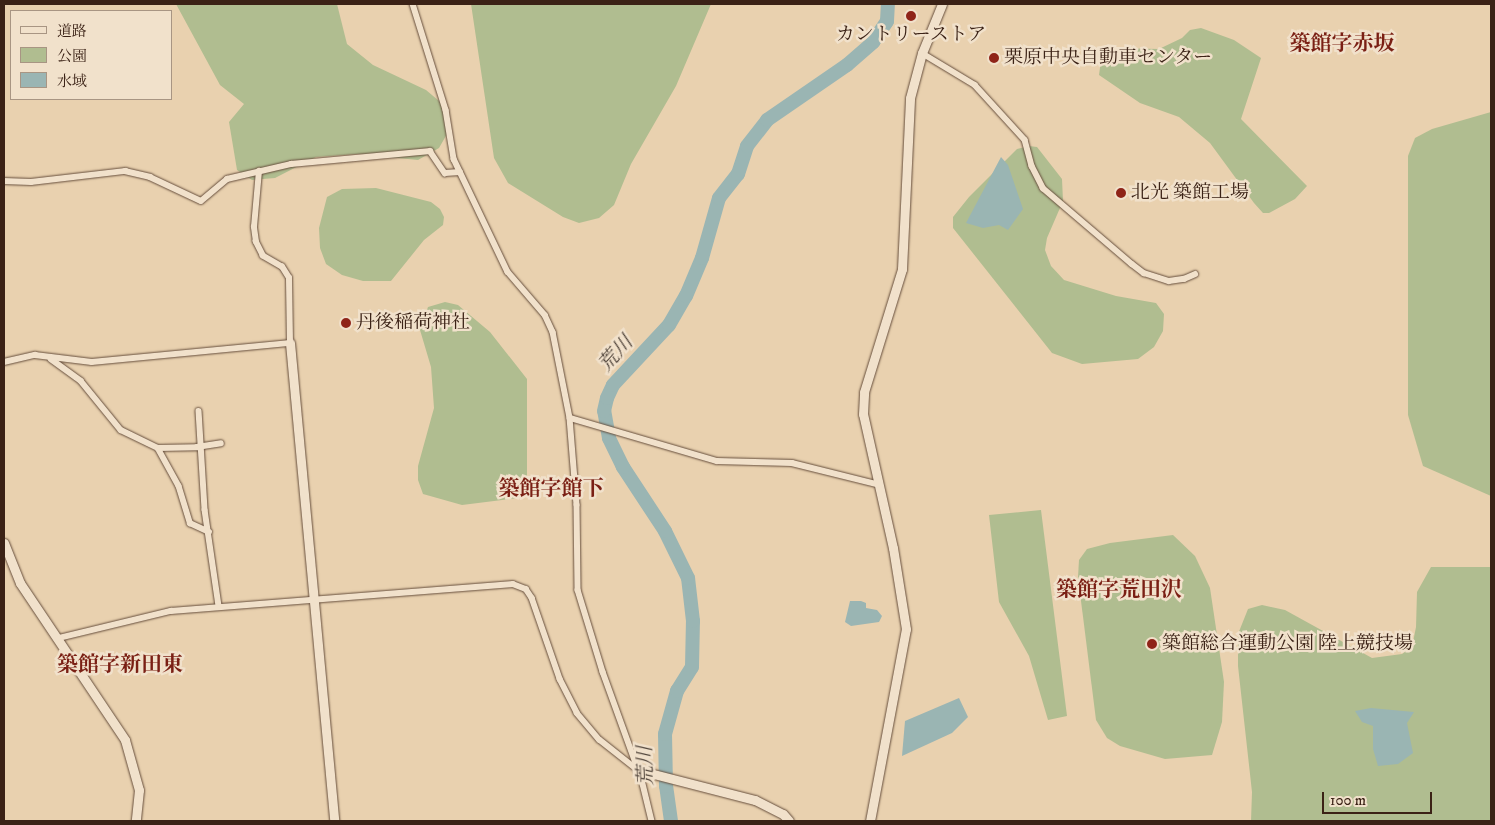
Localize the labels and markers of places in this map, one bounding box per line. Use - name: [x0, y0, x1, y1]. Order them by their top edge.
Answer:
- marker: カントリーストア: [905, 10, 917, 22]
- place label: カントリーストア: [835, 24, 987, 46]
- place label: 栗原中央自動車センター: [1004, 47, 1213, 69]
- marker: 栗原中央自動車センター: [988, 52, 1000, 64]
- place label: 北光 築館工場: [1131, 182, 1249, 204]
- marker: 北光 築館工場: [1115, 187, 1127, 199]
- place label: 丹後稲荷神社: [356, 312, 470, 334]
- marker: 丹後稲荷神社: [340, 317, 352, 329]
- place label: 築館総合運動公園 陸上競技場: [1162, 633, 1413, 655]
- marker: 築館総合運動公園 陸上競技場: [1146, 638, 1158, 650]

